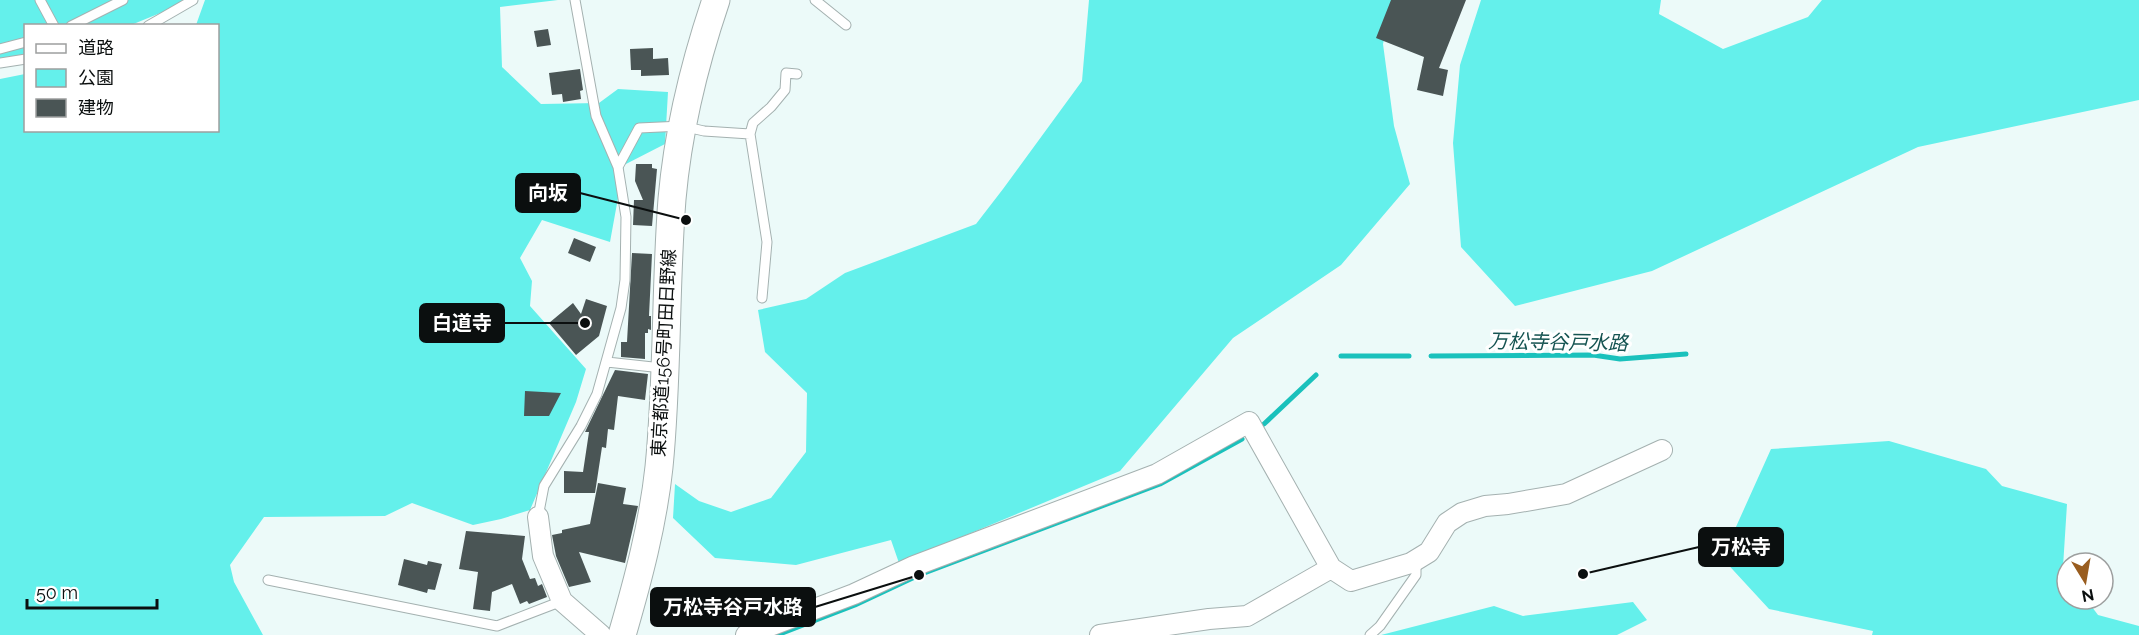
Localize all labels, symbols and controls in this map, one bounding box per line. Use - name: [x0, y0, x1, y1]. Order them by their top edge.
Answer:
- legend: [24, 24, 219, 132]
- text: 道路: [78, 37, 114, 58]
- text: 公園: [78, 67, 114, 88]
- text: 建物: [78, 97, 114, 118]
- callout: 向坂: [516, 174, 580, 212]
- text: 向坂: [528, 181, 568, 205]
- street label: 東京都道156号町田日野線: [648, 248, 679, 458]
- callout: 白道寺: [420, 304, 504, 342]
- text: 白道寺: [432, 311, 492, 335]
- water label: 万松寺谷戸水路: [1488, 329, 1630, 355]
- callout: 万松寺: [1699, 528, 1783, 566]
- text: 万松寺: [1711, 535, 1771, 559]
- north arrow: [2055, 551, 2115, 611]
- scale bar: [27, 572, 158, 610]
- text: 50 m: [36, 582, 78, 603]
- text: N: [2080, 585, 2096, 606]
- callout: 万松寺谷戸水路: [651, 588, 815, 626]
- text: 万松寺谷戸水路: [663, 595, 803, 619]

